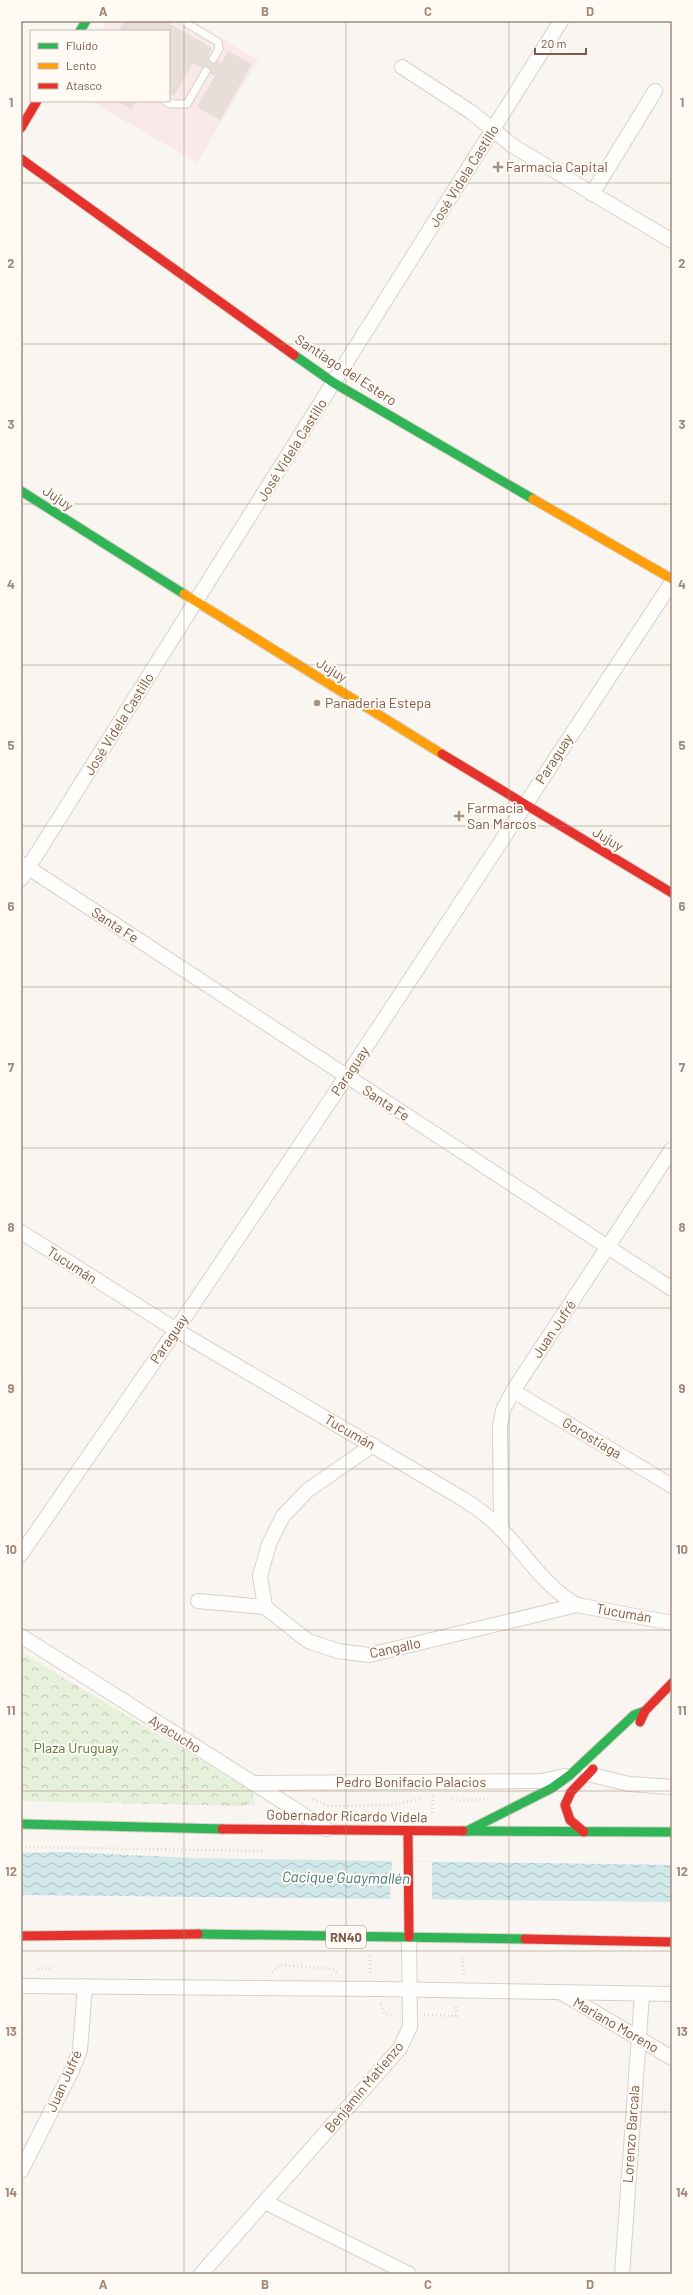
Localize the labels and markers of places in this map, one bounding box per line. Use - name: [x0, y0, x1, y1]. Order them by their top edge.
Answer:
- place label: Farmacia Capital: [506, 158, 608, 175]
- marker: Farmacia Capital: [493, 162, 503, 172]
- place label: Panaderia Estepa: [325, 694, 431, 711]
- marker: Panaderia Estepa: [312, 698, 322, 708]
- place label: Farmacia San Marcos: [467, 799, 537, 832]
- marker: Farmacia San Marcos: [454, 811, 464, 821]

